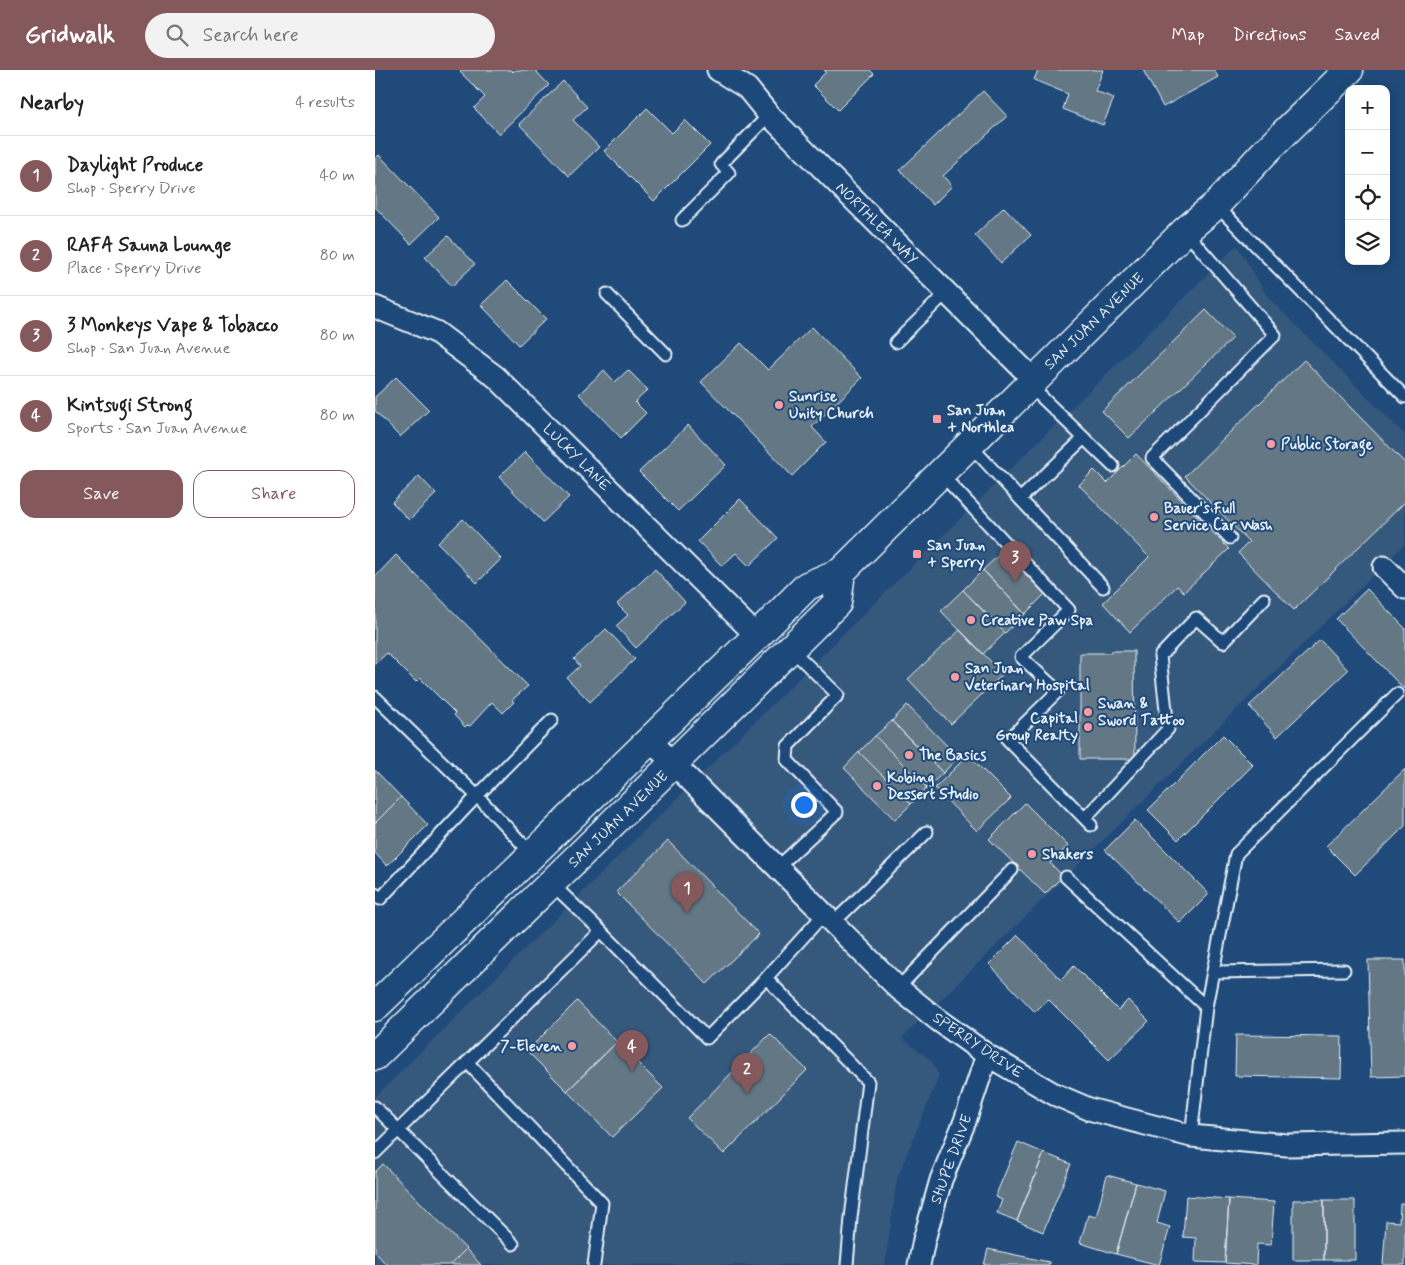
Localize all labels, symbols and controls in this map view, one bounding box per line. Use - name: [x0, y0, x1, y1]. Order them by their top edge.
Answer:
- search box: [145, 13, 495, 58]
- text: Gridwalk: [25, 20, 115, 51]
- icon: search: [163, 21, 191, 49]
- text: Search here: [203, 23, 298, 48]
- text: Map: [1172, 23, 1205, 47]
- text: Directions: [1233, 23, 1307, 47]
- text: Saved: [1335, 23, 1380, 47]
- map controls: [1345, 85, 1390, 265]
- button: +: [1345, 85, 1390, 130]
- text: Nearby: [20, 89, 84, 117]
- text: 4 results: [295, 92, 355, 113]
- button: −: [1345, 130, 1390, 175]
- text: Daylight Produce: [67, 153, 203, 178]
- text: 1: [32, 165, 40, 186]
- text: 40 m: [319, 165, 355, 186]
- button: locate: [1345, 175, 1390, 220]
- text: Shop · Sperry Drive: [67, 178, 196, 199]
- street label: NORTHLEA WAY: [831, 178, 922, 269]
- button: layers: [1345, 220, 1390, 265]
- text: RAFA Sauna Lounge: [67, 233, 231, 258]
- text: 2: [32, 245, 40, 266]
- text: 80 m: [320, 245, 355, 266]
- text: Place · Sperry Drive: [67, 258, 202, 279]
- street label: SAN JUAN AVENUE: [1040, 269, 1149, 375]
- text: 3 Monkeys Vape & Tobacco: [67, 313, 278, 338]
- text: 3: [32, 325, 40, 346]
- text: 80 m: [320, 325, 355, 346]
- text: Shop · San Juan Avenue: [67, 338, 230, 359]
- place label: Sunrise Unity Church: [789, 387, 874, 424]
- text: Kintsugi Strong: [67, 393, 193, 418]
- marker: Sunrise Unity Church: [773, 399, 785, 411]
- place label: San Juan + Northlea: [947, 401, 1014, 438]
- text: 4: [31, 405, 41, 426]
- text: 80 m: [320, 405, 355, 426]
- marker: San Juan + Northlea: [931, 413, 943, 425]
- text: Sports · San Juan Avenue: [67, 418, 247, 439]
- street label: LUCKY LANE: [538, 419, 615, 496]
- place label: Public Storage: [1281, 435, 1373, 457]
- marker: Public Storage: [1265, 438, 1277, 450]
- button: Save: [20, 470, 183, 518]
- button: Share: [193, 470, 355, 518]
- place label: Bauer's Full Service Car Wash: [1164, 499, 1273, 536]
- marker: Bauer's Full Service Car Wash: [1148, 511, 1160, 523]
- place label: San Juan + Sperry: [927, 536, 986, 573]
- pin: 3: [999, 541, 1031, 582]
- marker: San Juan + Sperry: [911, 548, 923, 560]
- place label: Creative Paw Spa: [981, 611, 1094, 631]
- marker: Creative Paw Spa: [965, 614, 977, 626]
- place label: San Juan Veterinary Hospital: [965, 659, 1090, 696]
- marker: San Juan Veterinary Hospital: [949, 671, 961, 683]
- place label: Swan & Sword Tattoo: [1098, 694, 1185, 731]
- marker: Swan & Sword Tattoo: [1082, 706, 1094, 718]
- place label: Capital Group Realty: [996, 709, 1078, 746]
- marker: Capital Group Realty: [1082, 721, 1094, 733]
- place label: The Basics: [919, 746, 986, 766]
- marker: The Basics: [903, 749, 915, 761]
- street label: SAN JUAN AVENUE: [564, 767, 673, 873]
- place label: Kobing Dessert Studio: [887, 768, 979, 805]
- marker: Kobing Dessert Studio: [871, 780, 883, 792]
- your location: [791, 792, 817, 818]
- place label: Shakers: [1042, 845, 1093, 865]
- marker: Shakers: [1026, 848, 1038, 860]
- pin: 1: [671, 872, 703, 913]
- street label: SPERRY DRIVE: [928, 1008, 1027, 1084]
- pin: 4: [616, 1030, 648, 1071]
- place label: 7-Eleven: [500, 1037, 562, 1057]
- marker: 7-Eleven: [566, 1040, 578, 1052]
- pin: 2: [731, 1053, 763, 1094]
- street label: SHUPE DRIVE: [926, 1111, 978, 1207]

